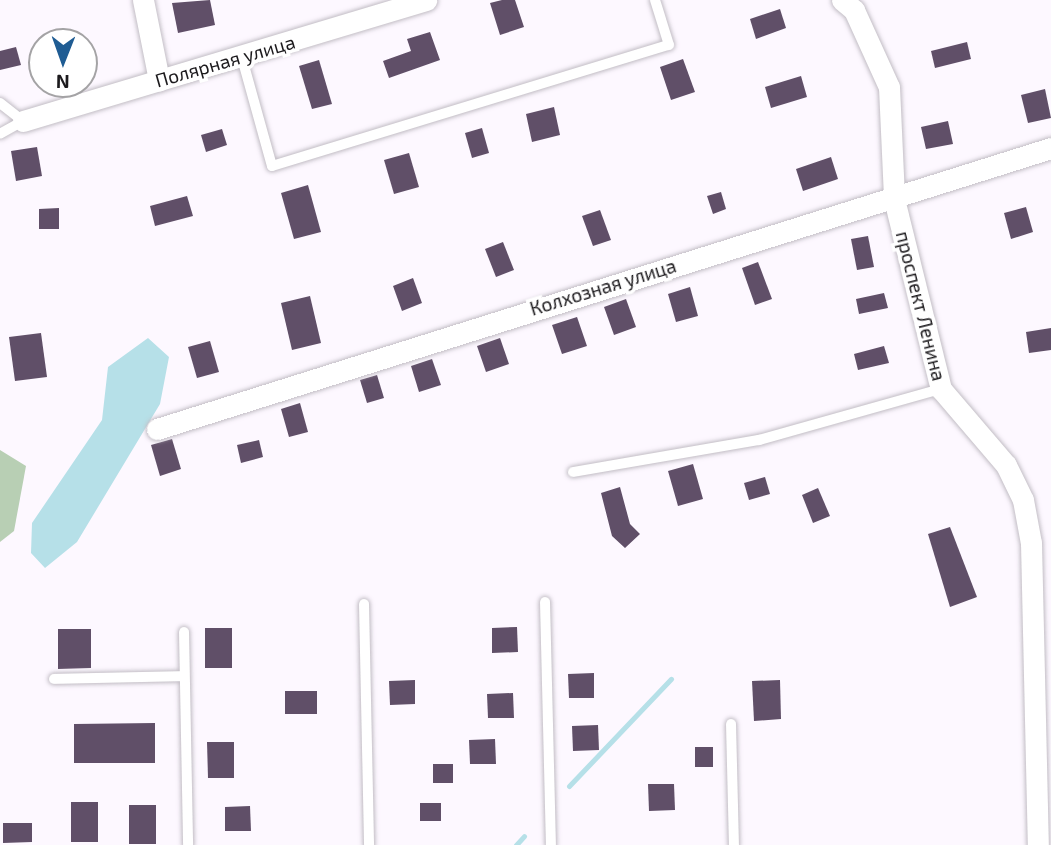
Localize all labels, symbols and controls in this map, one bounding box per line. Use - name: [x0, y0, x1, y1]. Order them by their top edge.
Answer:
- north arrow: [28, 28, 98, 98]
- street label: Полярная улица: [152, 30, 298, 92]
- text: N: [56, 71, 70, 94]
- street label: проспект Ленина: [891, 229, 951, 383]
- street label: Колхозная улица: [527, 254, 679, 320]

